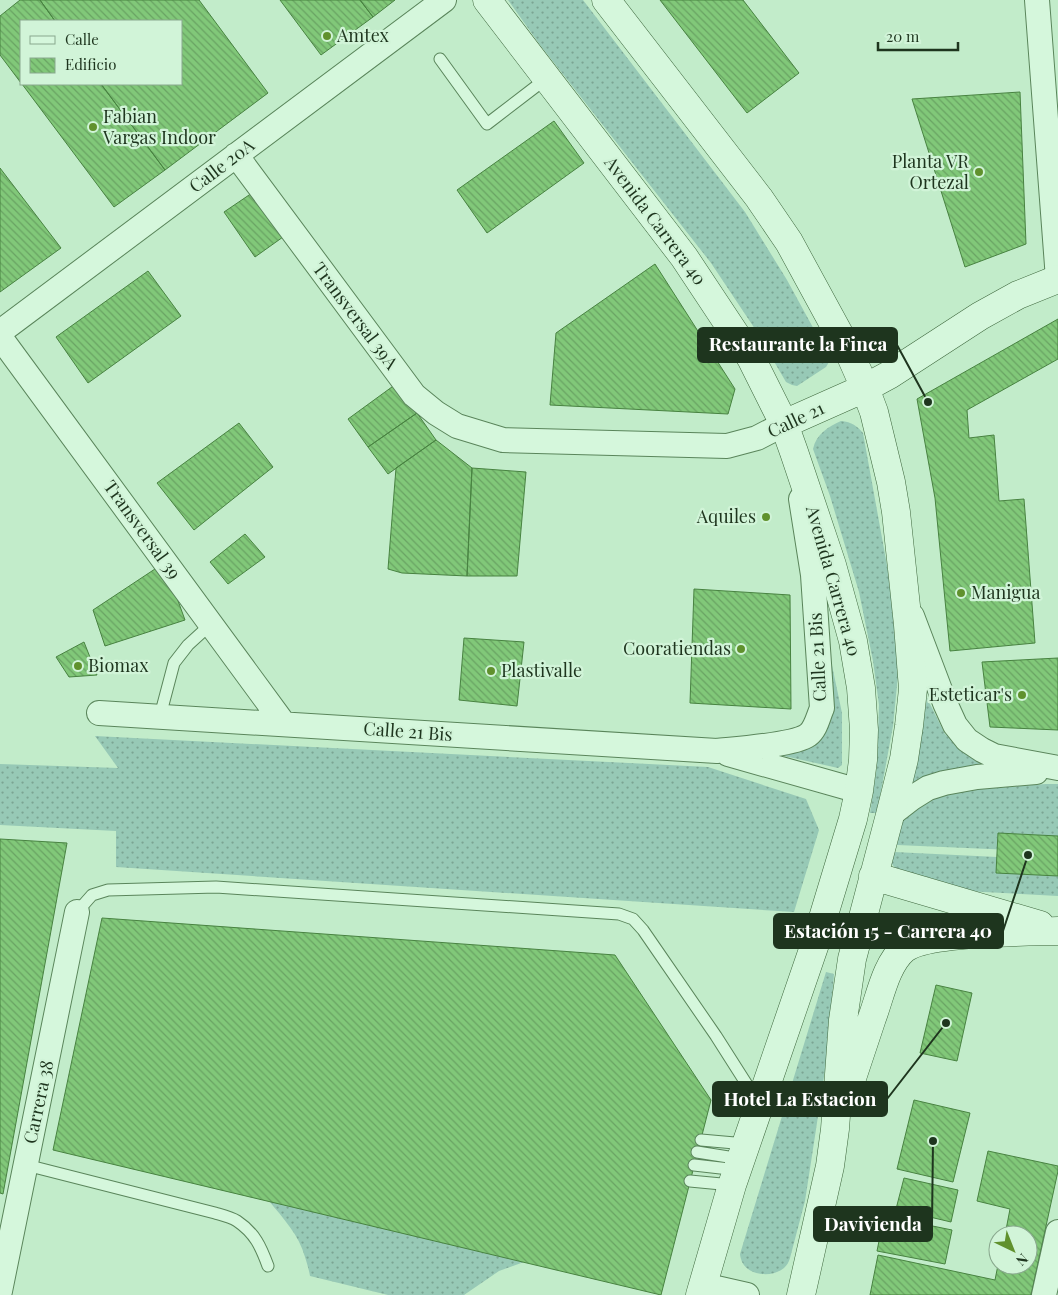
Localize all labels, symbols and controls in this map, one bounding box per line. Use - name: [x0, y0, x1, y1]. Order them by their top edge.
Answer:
- legend: [20, 20, 182, 85]
- scale bar: [878, 20, 958, 52]
- place label: Amtex: [336, 23, 390, 47]
- text: 20 m: [886, 26, 920, 46]
- text: Calle: [65, 29, 99, 49]
- marker: Amtex: [321, 30, 333, 42]
- text: Edificio: [65, 54, 116, 74]
- place label: Fabian Vargas Indoor: [102, 104, 216, 149]
- marker: Fabian Vargas Indoor: [87, 121, 99, 133]
- street label: Calle 20A: [184, 132, 259, 198]
- place label: Planta VR Ortezal: [892, 149, 969, 194]
- street label: Avenida Carrera 40: [599, 150, 712, 290]
- marker: Planta VR Ortezal: [973, 166, 985, 178]
- street label: Transversal 39A: [308, 257, 404, 374]
- callout: Restaurante la Finca: [698, 328, 897, 362]
- text: Restaurante la Finca: [709, 330, 887, 356]
- street label: Calle 21: [763, 395, 828, 443]
- street label: Transversal 39: [99, 475, 187, 584]
- street label: Avenida Carrera 40: [801, 502, 867, 659]
- place label: Aquiles: [696, 504, 756, 528]
- marker: Aquiles: [760, 511, 772, 523]
- place label: Manigua: [971, 580, 1041, 604]
- marker: Manigua: [955, 587, 967, 599]
- street label: Calle 21 Bis: [803, 612, 831, 702]
- place label: Cooratiendas: [623, 636, 731, 660]
- marker: Cooratiendas: [735, 643, 747, 655]
- place label: Biomax: [88, 653, 149, 677]
- place label: Plastivalle: [501, 658, 582, 682]
- marker: Biomax: [72, 660, 84, 672]
- marker: Plastivalle: [485, 665, 497, 677]
- place label: Esteticar's: [929, 682, 1012, 706]
- marker: Esteticar's: [1016, 689, 1028, 701]
- street label: Calle 21 Bis: [363, 716, 453, 746]
- callout: Estación 15 - Carrera 40: [774, 914, 1003, 948]
- text: Estación 15 - Carrera 40: [784, 917, 992, 943]
- street label: Carrera 38: [17, 1058, 59, 1146]
- callout: Hotel La Estacion: [713, 1082, 887, 1116]
- text: Hotel La Estacion: [723, 1085, 877, 1111]
- callout: Davivienda: [814, 1207, 932, 1241]
- text: Davivienda: [824, 1210, 922, 1236]
- north arrow: [988, 1225, 1038, 1275]
- text: N: [1012, 1249, 1032, 1270]

